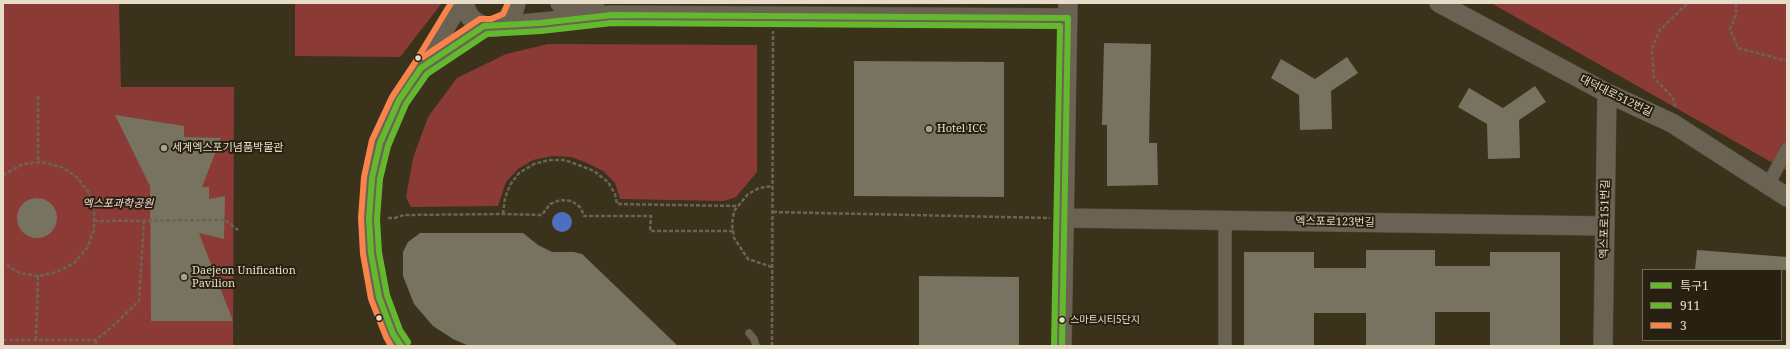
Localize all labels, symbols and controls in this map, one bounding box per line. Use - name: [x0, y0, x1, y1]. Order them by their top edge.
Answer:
- unlabelled marker: [413, 53, 423, 63]
- street label: 대덕대로512번길: [1578, 73, 1654, 119]
- place label: Hotel ICC: [937, 122, 986, 136]
- marker: Hotel ICC: [924, 124, 934, 134]
- place label: 세계엑스포기념품박물관: [172, 141, 283, 155]
- marker: 세계엑스포기념품박물관: [159, 143, 169, 153]
- street label: 엑스포로151번길: [1598, 179, 1612, 259]
- park label: 엑스포과학공원: [83, 197, 153, 211]
- street label: 엑스포로123번길: [1295, 215, 1375, 229]
- place label: Daejeon Unification Pavilion: [192, 264, 296, 290]
- legend: [1642, 269, 1782, 341]
- marker: Daejeon Unification Pavilion: [179, 272, 189, 282]
- text: 특구1: [1680, 277, 1709, 294]
- text: 911: [1680, 297, 1700, 314]
- unlabelled marker: [374, 313, 384, 323]
- place label: 스마트시티5단지: [1070, 314, 1140, 326]
- marker: 스마트시티5단지: [1057, 315, 1067, 325]
- text: 3: [1680, 317, 1687, 334]

